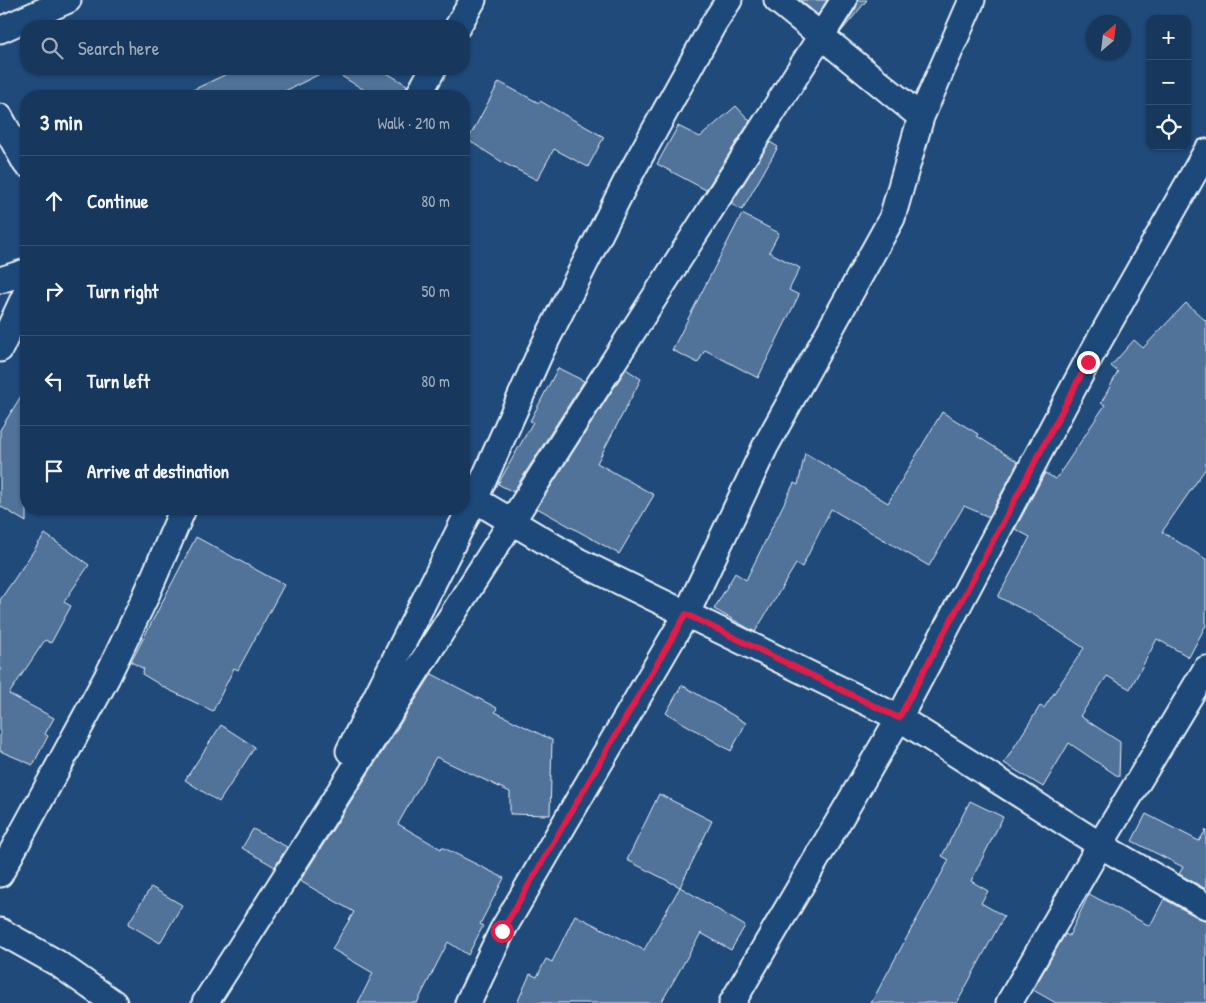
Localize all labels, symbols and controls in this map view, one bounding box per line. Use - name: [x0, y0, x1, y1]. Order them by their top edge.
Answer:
- north arrow: [1086, 15, 1131, 60]
- map controls: [1146, 15, 1191, 150]
- button: +: [1146, 15, 1191, 60]
- search box: [20, 20, 470, 75]
- icon: search: [38, 34, 66, 62]
- text: Search here: [78, 35, 159, 61]
- button: −: [1146, 60, 1191, 105]
- button: locate: [1146, 105, 1191, 150]
- text: 3 min: [40, 108, 83, 137]
- text: Walk · 210 m: [377, 112, 450, 134]
- icon: ahead: [40, 187, 68, 215]
- text: Continue: [87, 188, 148, 214]
- text: 80 m: [421, 190, 450, 212]
- icon: right: [40, 277, 68, 305]
- text: Turn right: [87, 278, 158, 304]
- text: 50 m: [422, 280, 450, 302]
- route end: [1077, 351, 1100, 374]
- icon: left: [40, 367, 68, 395]
- text: Turn left: [87, 368, 150, 394]
- text: 80 m: [421, 370, 450, 392]
- icon: arrive: [40, 457, 68, 485]
- text: Arrive at destination: [87, 458, 229, 484]
- route start: [491, 920, 514, 943]

